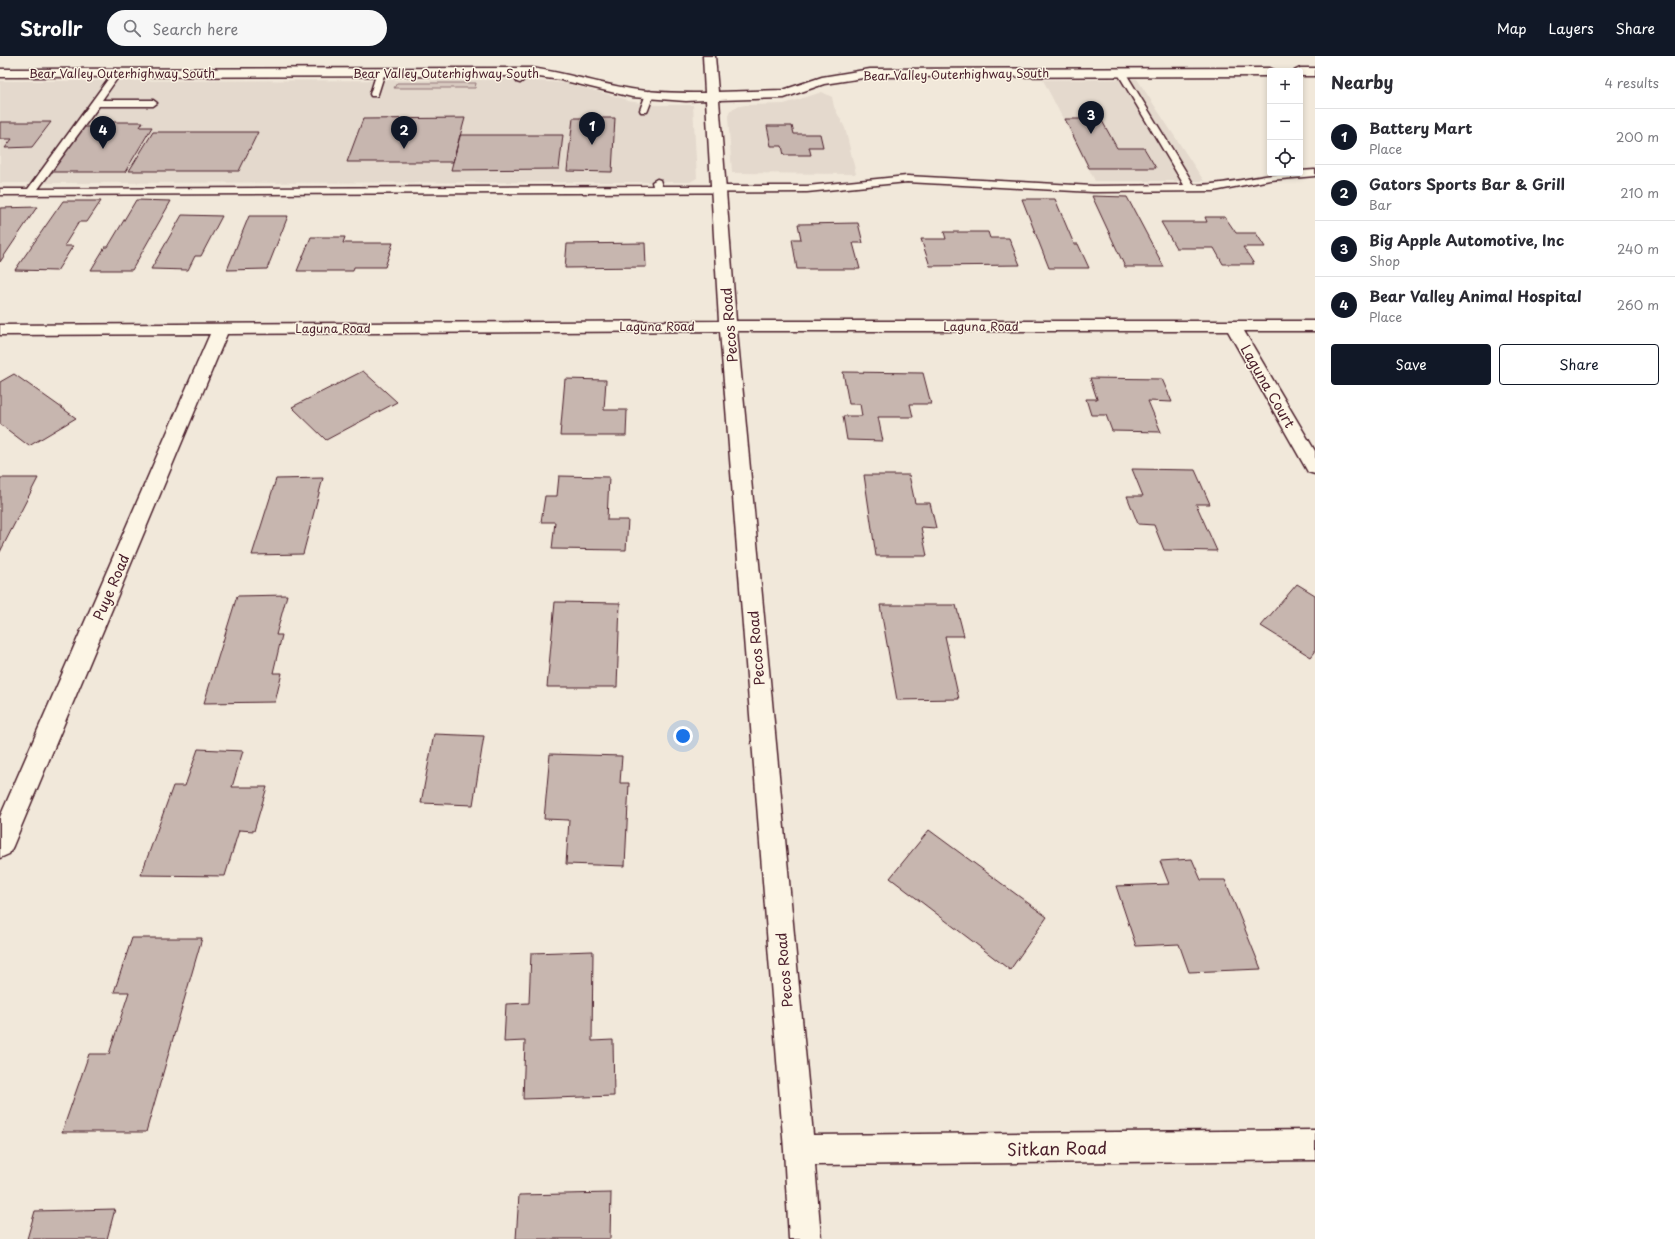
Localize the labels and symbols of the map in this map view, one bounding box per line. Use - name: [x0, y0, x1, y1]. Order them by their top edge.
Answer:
- street label: Bear Valley Outerhighway South: [863, 63, 1049, 85]
- street label: Bear Valley Outerhighway South: [29, 64, 215, 82]
- street label: Bear Valley Outerhighway South: [353, 64, 539, 82]
- pin: 3: [1078, 101, 1104, 134]
- pin: 1: [579, 112, 605, 145]
- pin: 4: [90, 116, 116, 149]
- pin: 2: [391, 116, 417, 149]
- street label: Pecos Road: [715, 287, 743, 363]
- street label: Laguna Road: [619, 317, 695, 335]
- street label: Laguna Road: [943, 317, 1019, 335]
- street label: Laguna Road: [295, 319, 371, 337]
- street label: Laguna Court: [1236, 340, 1301, 432]
- street label: Puye Road: [88, 551, 134, 623]
- street label: Pecos Road: [742, 610, 770, 686]
- your location: [673, 726, 693, 746]
- street label: Pecos Road: [770, 932, 798, 1008]
- street label: Sitkan Road: [1007, 1134, 1107, 1162]

